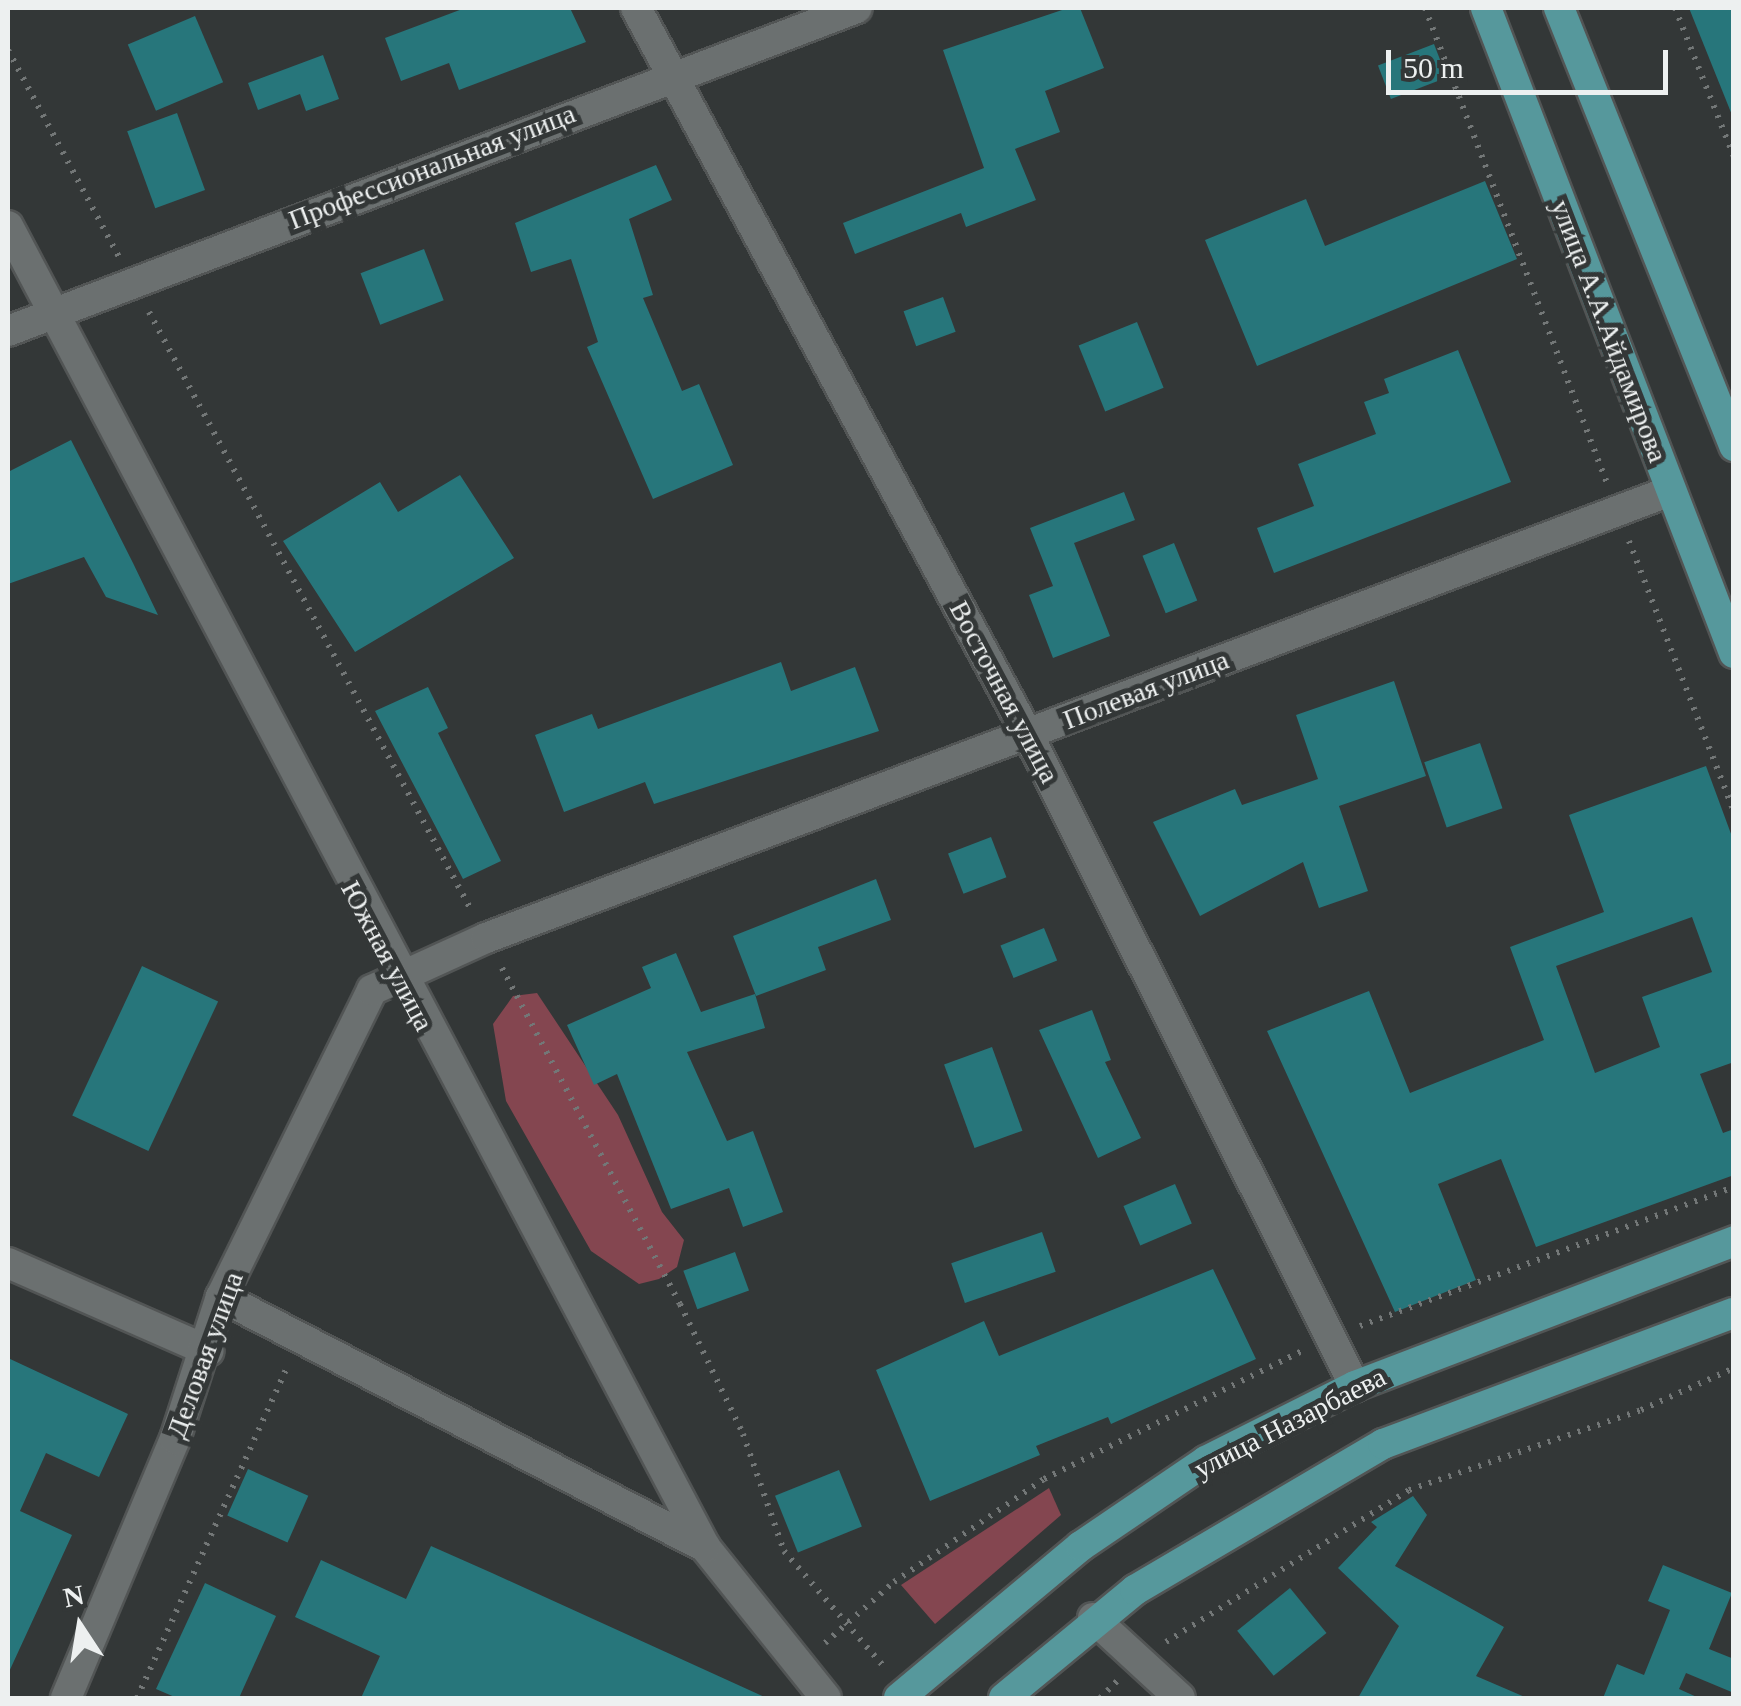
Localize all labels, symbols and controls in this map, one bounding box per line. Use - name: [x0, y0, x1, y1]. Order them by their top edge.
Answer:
- scale bar: [1391, 30, 1674, 92]
- text: 50 m: [1403, 51, 1464, 84]
- street label: Профессиональная улица: [284, 97, 580, 237]
- street label: улица А.А.Айдамирова: [1543, 195, 1675, 467]
- street label: Восточная улица: [942, 595, 1066, 789]
- street label: Полевая улица: [1059, 643, 1233, 737]
- street label: Южная улица: [333, 875, 441, 1037]
- street label: Деловая улица: [159, 1267, 251, 1443]
- street label: улица Назарбаева: [1189, 1360, 1391, 1486]
- north arrow: [30, 1576, 130, 1676]
- text: N: [61, 1579, 87, 1613]

